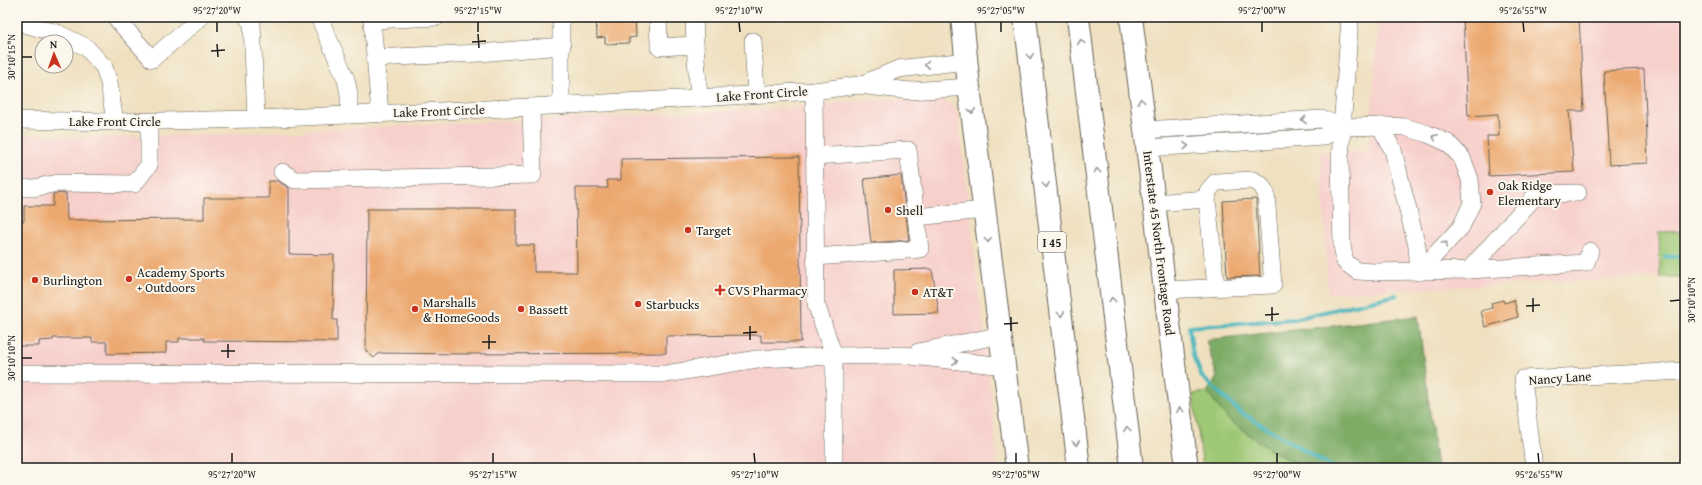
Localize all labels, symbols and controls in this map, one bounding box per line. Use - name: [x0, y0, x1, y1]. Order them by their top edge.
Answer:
- text: 95°27'20"W: [193, 3, 241, 18]
- text: 95°27'15"W: [454, 3, 502, 18]
- text: 95°27'10"W: [715, 3, 763, 18]
- text: 95°27'05"W: [977, 3, 1025, 18]
- text: 95°27'00"W: [1238, 3, 1286, 18]
- text: 95°26'55"W: [1499, 3, 1547, 18]
- text: 30°10'15"N: [4, 34, 19, 80]
- north arrow: [34, 34, 74, 74]
- text: N: [50, 36, 58, 52]
- one-way arrow: [1077, 39, 1086, 45]
- one-way arrow: [1025, 53, 1034, 59]
- one-way arrow: [924, 60, 930, 69]
- street label: Lake Front Circle: [716, 81, 808, 107]
- one-way arrow: [1137, 98, 1146, 104]
- street label: Lake Front Circle: [393, 100, 485, 122]
- one-way arrow: [967, 108, 976, 114]
- street label: Lake Front Circle: [69, 112, 161, 131]
- one-way arrow: [1301, 116, 1307, 125]
- one-way arrow: [1432, 134, 1440, 142]
- one-way arrow: [1183, 141, 1189, 150]
- street label: Interstate 45 North Frontage Road: [1138, 149, 1180, 337]
- one-way arrow: [1092, 168, 1101, 174]
- place label: Oak Ridge Elementary: [1498, 176, 1561, 210]
- one-way arrow: [1041, 182, 1050, 188]
- marker: Oak Ridge Elementary: [1485, 187, 1495, 197]
- place label: Shell: [896, 201, 923, 220]
- marker: Shell: [883, 205, 893, 215]
- place label: Target: [696, 221, 732, 240]
- marker: Target: [683, 225, 693, 235]
- road number: I 45: [1038, 232, 1066, 252]
- one-way arrow: [983, 237, 992, 243]
- one-way arrow: [1441, 241, 1448, 248]
- place label: Academy Sports + Outdoors: [137, 263, 225, 297]
- place label: Burlington: [43, 271, 103, 290]
- marker: Academy Sports + Outdoors: [124, 274, 134, 284]
- marker: Burlington: [30, 275, 40, 285]
- text: 30°10'10"N: [1684, 277, 1699, 323]
- place label: CVS Pharmacy: [728, 281, 808, 300]
- place label: AT&T: [923, 283, 954, 302]
- marker: CVS Pharmacy: [715, 285, 725, 295]
- marker: AT&T: [910, 287, 920, 297]
- place label: Marshalls & HomeGoods: [423, 293, 500, 327]
- place label: Starbucks: [646, 295, 700, 314]
- one-way arrow: [1108, 297, 1117, 303]
- marker: Starbucks: [633, 299, 643, 309]
- place label: Bassett: [529, 300, 569, 319]
- marker: Marshalls & HomeGoods: [410, 304, 420, 314]
- marker: Bassett: [516, 304, 526, 314]
- one-way arrow: [1056, 311, 1065, 317]
- text: 30°10'10"N: [4, 335, 19, 381]
- one-way arrow: [952, 356, 958, 365]
- street label: Nancy Lane: [1528, 366, 1592, 390]
- one-way arrow: [1176, 407, 1185, 413]
- one-way arrow: [1123, 426, 1132, 432]
- one-way arrow: [1072, 440, 1081, 446]
- text: 95°27'20"W: [208, 467, 256, 482]
- text: 95°27'15"W: [469, 467, 517, 482]
- text: 95°27'10"W: [731, 467, 779, 482]
- text: 95°27'05"W: [992, 467, 1040, 482]
- text: 95°27'00"W: [1253, 467, 1301, 482]
- text: 95°26'55"W: [1515, 467, 1563, 482]

